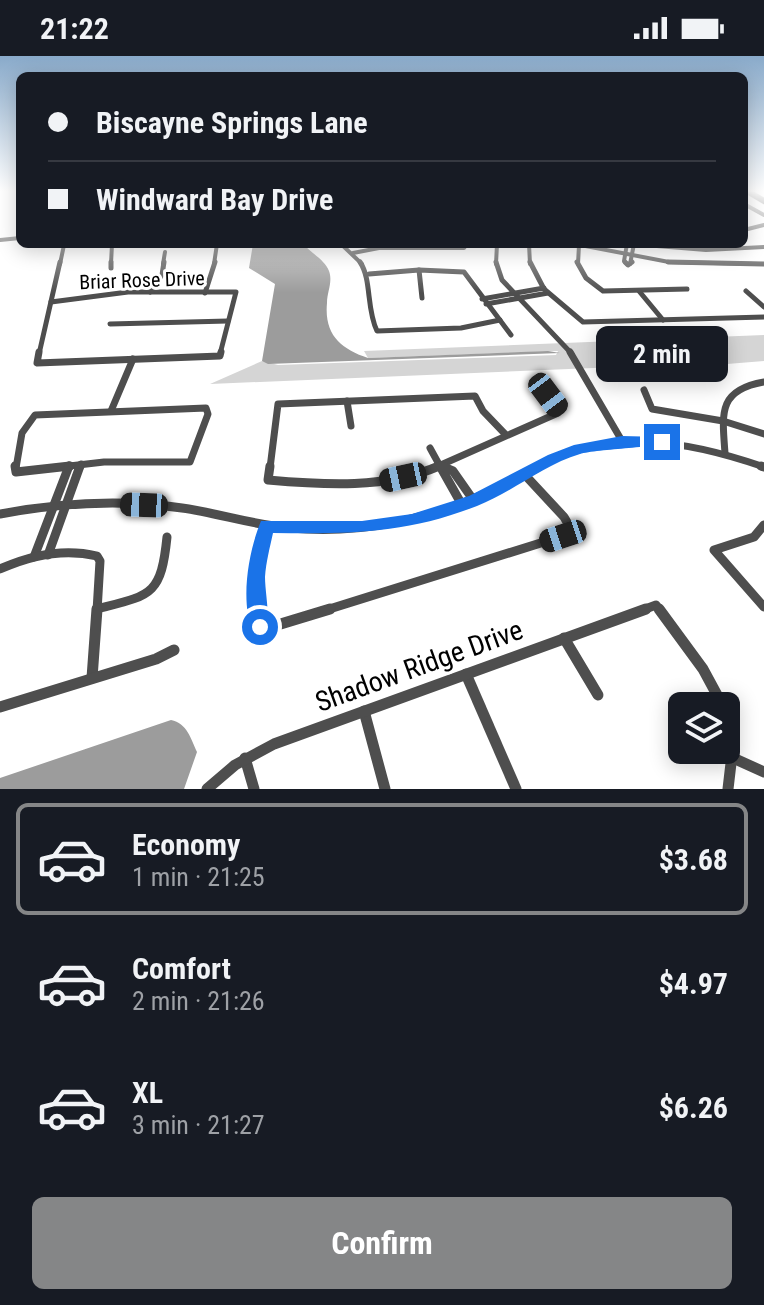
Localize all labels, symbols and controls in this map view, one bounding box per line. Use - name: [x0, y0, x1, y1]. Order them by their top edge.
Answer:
- text: 21:22: [40, 11, 109, 46]
- text: Biscayne Springs Lane: [96, 105, 368, 140]
- text: Windward Bay Drive: [96, 182, 333, 217]
- street label: Briar Rose Drive: [79, 266, 205, 294]
- callout: 2 min: [596, 326, 728, 382]
- text: 2 min: [633, 339, 691, 369]
- car: [524, 369, 572, 421]
- route end: [644, 424, 680, 460]
- car: [377, 460, 429, 494]
- car: [120, 492, 168, 518]
- car: [536, 517, 590, 555]
- route start: [242, 609, 278, 645]
- street label: Shadow Ridge Drive: [311, 613, 527, 719]
- map controls: [668, 692, 740, 764]
- button: layers: [668, 692, 740, 764]
- icon: car: [36, 823, 108, 895]
- text: Economy: [132, 827, 240, 862]
- text: $3.68: [659, 842, 728, 877]
- text: 1 min · 21:25: [132, 862, 265, 892]
- icon: car: [36, 947, 108, 1019]
- text: Comfort: [132, 951, 231, 986]
- text: $4.97: [659, 966, 728, 1001]
- text: 2 min · 21:26: [132, 986, 265, 1016]
- icon: car: [36, 1071, 108, 1143]
- text: XL: [132, 1075, 163, 1110]
- text: $6.26: [659, 1090, 728, 1125]
- text: 3 min · 21:27: [132, 1110, 265, 1140]
- button: Confirm: [32, 1197, 732, 1289]

